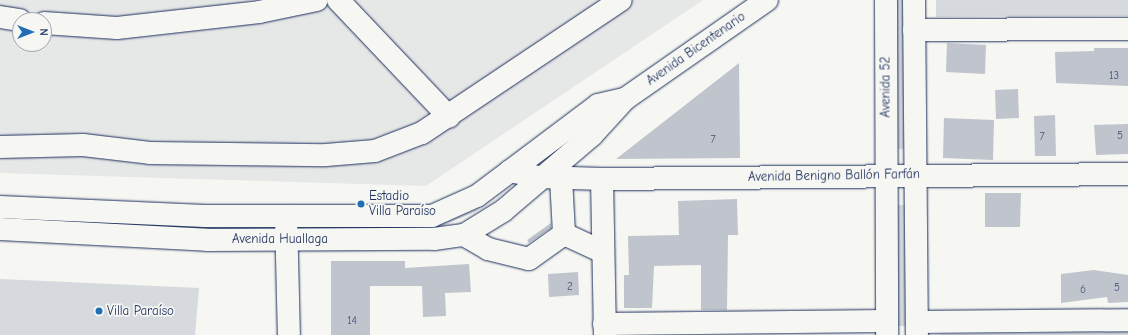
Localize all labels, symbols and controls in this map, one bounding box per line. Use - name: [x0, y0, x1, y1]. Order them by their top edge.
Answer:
- street label: Avenida Bicentenario: [644, 9, 748, 89]
- north arrow: [12, 12, 52, 52]
- text: N: [37, 28, 50, 36]
- street label: Avenida 52: [878, 56, 894, 118]
- house number: 13: [1109, 69, 1119, 83]
- house number: 5: [1117, 129, 1123, 143]
- house number: 7: [1039, 130, 1045, 144]
- house number: 7: [710, 133, 716, 147]
- street label: Avenida Benigno Ballón Farfán: [748, 167, 920, 185]
- place label: Estadio Villa Paraíso: [369, 189, 436, 220]
- marker: Estadio Villa Paraíso: [356, 199, 366, 209]
- street label: Avenida Huallaga: [232, 231, 328, 247]
- house number: 2: [567, 280, 573, 294]
- house number: 5: [1114, 281, 1120, 295]
- house number: 6: [1080, 283, 1086, 297]
- place label: Villa Paraíso: [107, 303, 174, 319]
- marker: Villa Paraíso: [94, 306, 104, 316]
- house number: 14: [347, 314, 357, 328]

